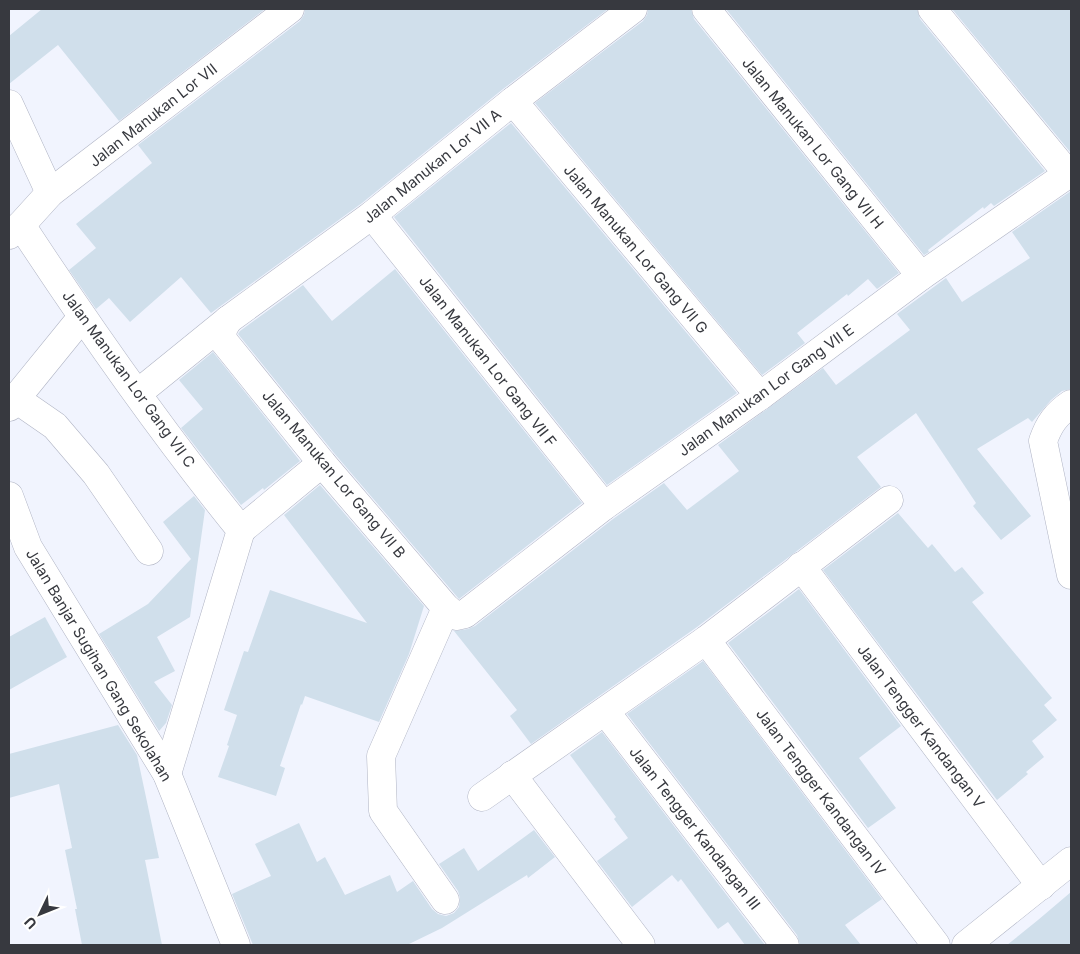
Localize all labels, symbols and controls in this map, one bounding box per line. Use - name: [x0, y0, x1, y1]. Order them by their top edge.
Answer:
- street label: Jalan Manukan Lor Gang VII H: [738, 54, 888, 232]
- street label: Jalan Manukan Lor VII: [85, 59, 221, 171]
- street label: Jalan Manukan Lor VII A: [359, 105, 505, 227]
- street label: Jalan Manukan Lor Gang VII G: [560, 161, 712, 337]
- street label: Jalan Manukan Lor Gang VII F: [415, 272, 561, 450]
- street label: Jalan Manukan Lor Gang VII C: [58, 287, 200, 471]
- street label: Jalan Manukan Lor Gang VII E: [674, 320, 858, 460]
- street label: Jalan Manukan Lor Gang VII B: [258, 386, 410, 562]
- street label: Jalan Banjar Sugihan Gang Sekolahan: [22, 545, 176, 785]
- street label: Jalan Tengger Kandangan V: [853, 640, 989, 812]
- street label: Jalan Tengger Kandangan IV: [752, 705, 890, 879]
- street label: Jalan Tengger Kandangan III: [625, 743, 765, 913]
- north arrow: [15, 889, 65, 939]
- text: U: [20, 914, 40, 933]

